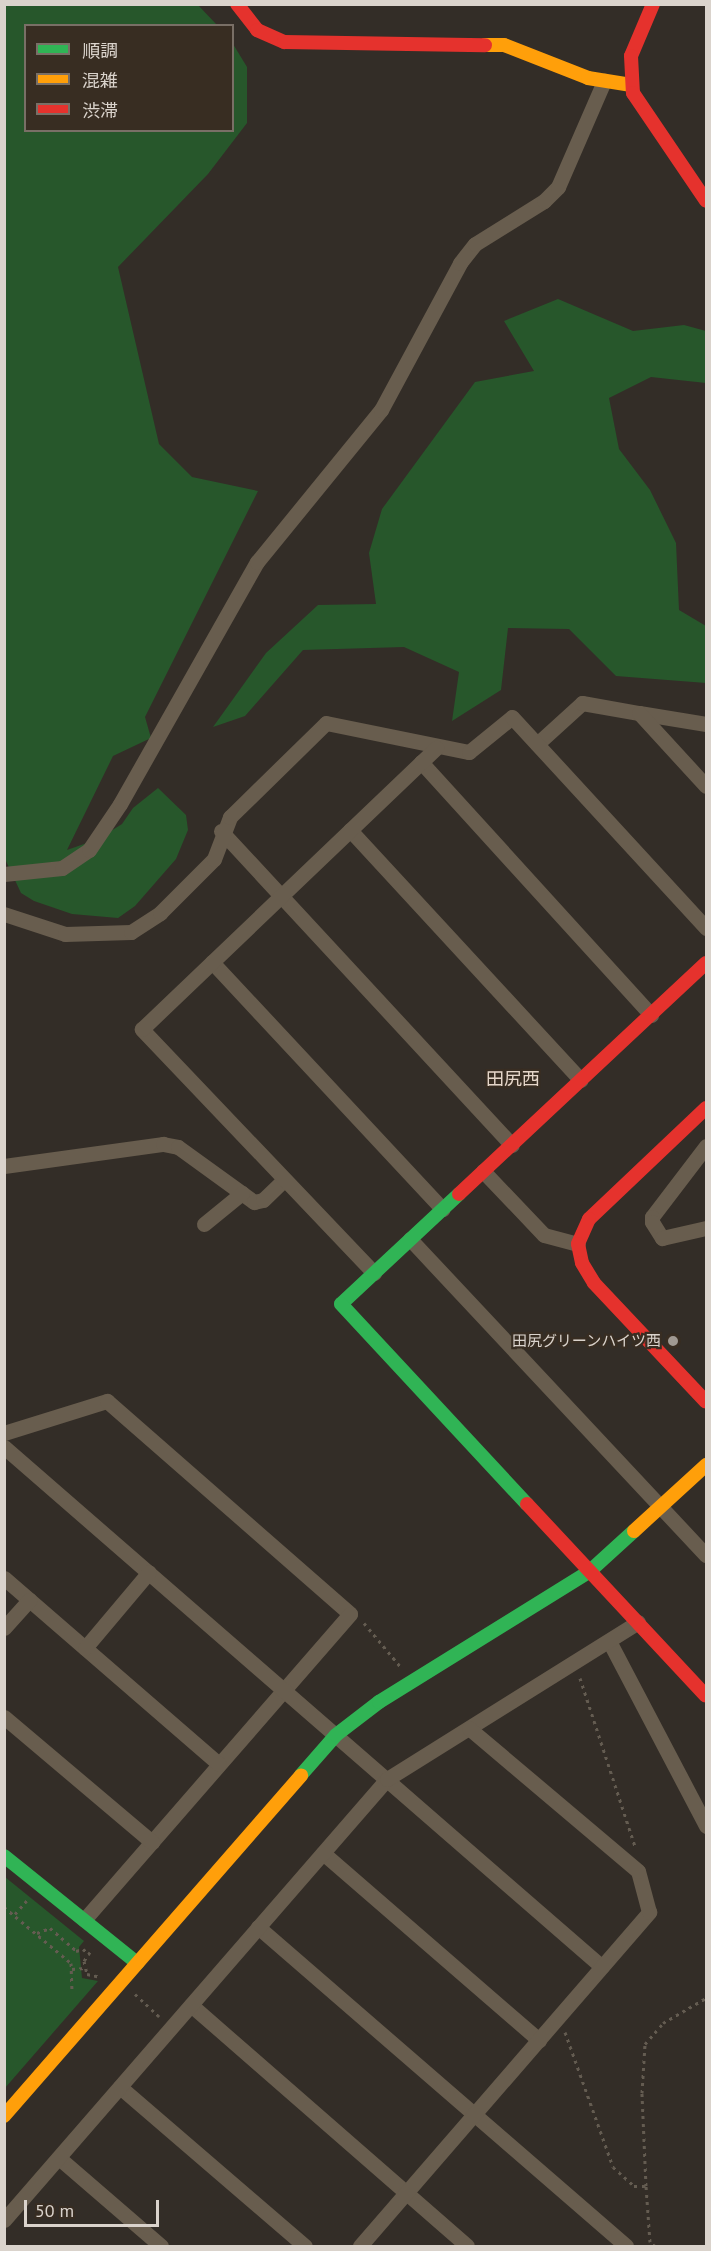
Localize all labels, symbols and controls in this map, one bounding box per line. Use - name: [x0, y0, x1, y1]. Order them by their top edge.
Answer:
- legend: [24, 24, 234, 132]
- text: 順調: [82, 39, 118, 62]
- text: 混雑: [82, 69, 118, 92]
- text: 渋滞: [82, 99, 118, 122]
- district label: 田尻西: [486, 1068, 540, 1090]
- place label: 田尻グリーンハイツ西: [511, 1332, 661, 1350]
- marker: 田尻グリーンハイツ西: [666, 1334, 680, 1348]
- scale bar: [27, 2188, 162, 2226]
- text: 50 m: [35, 2199, 74, 2222]

